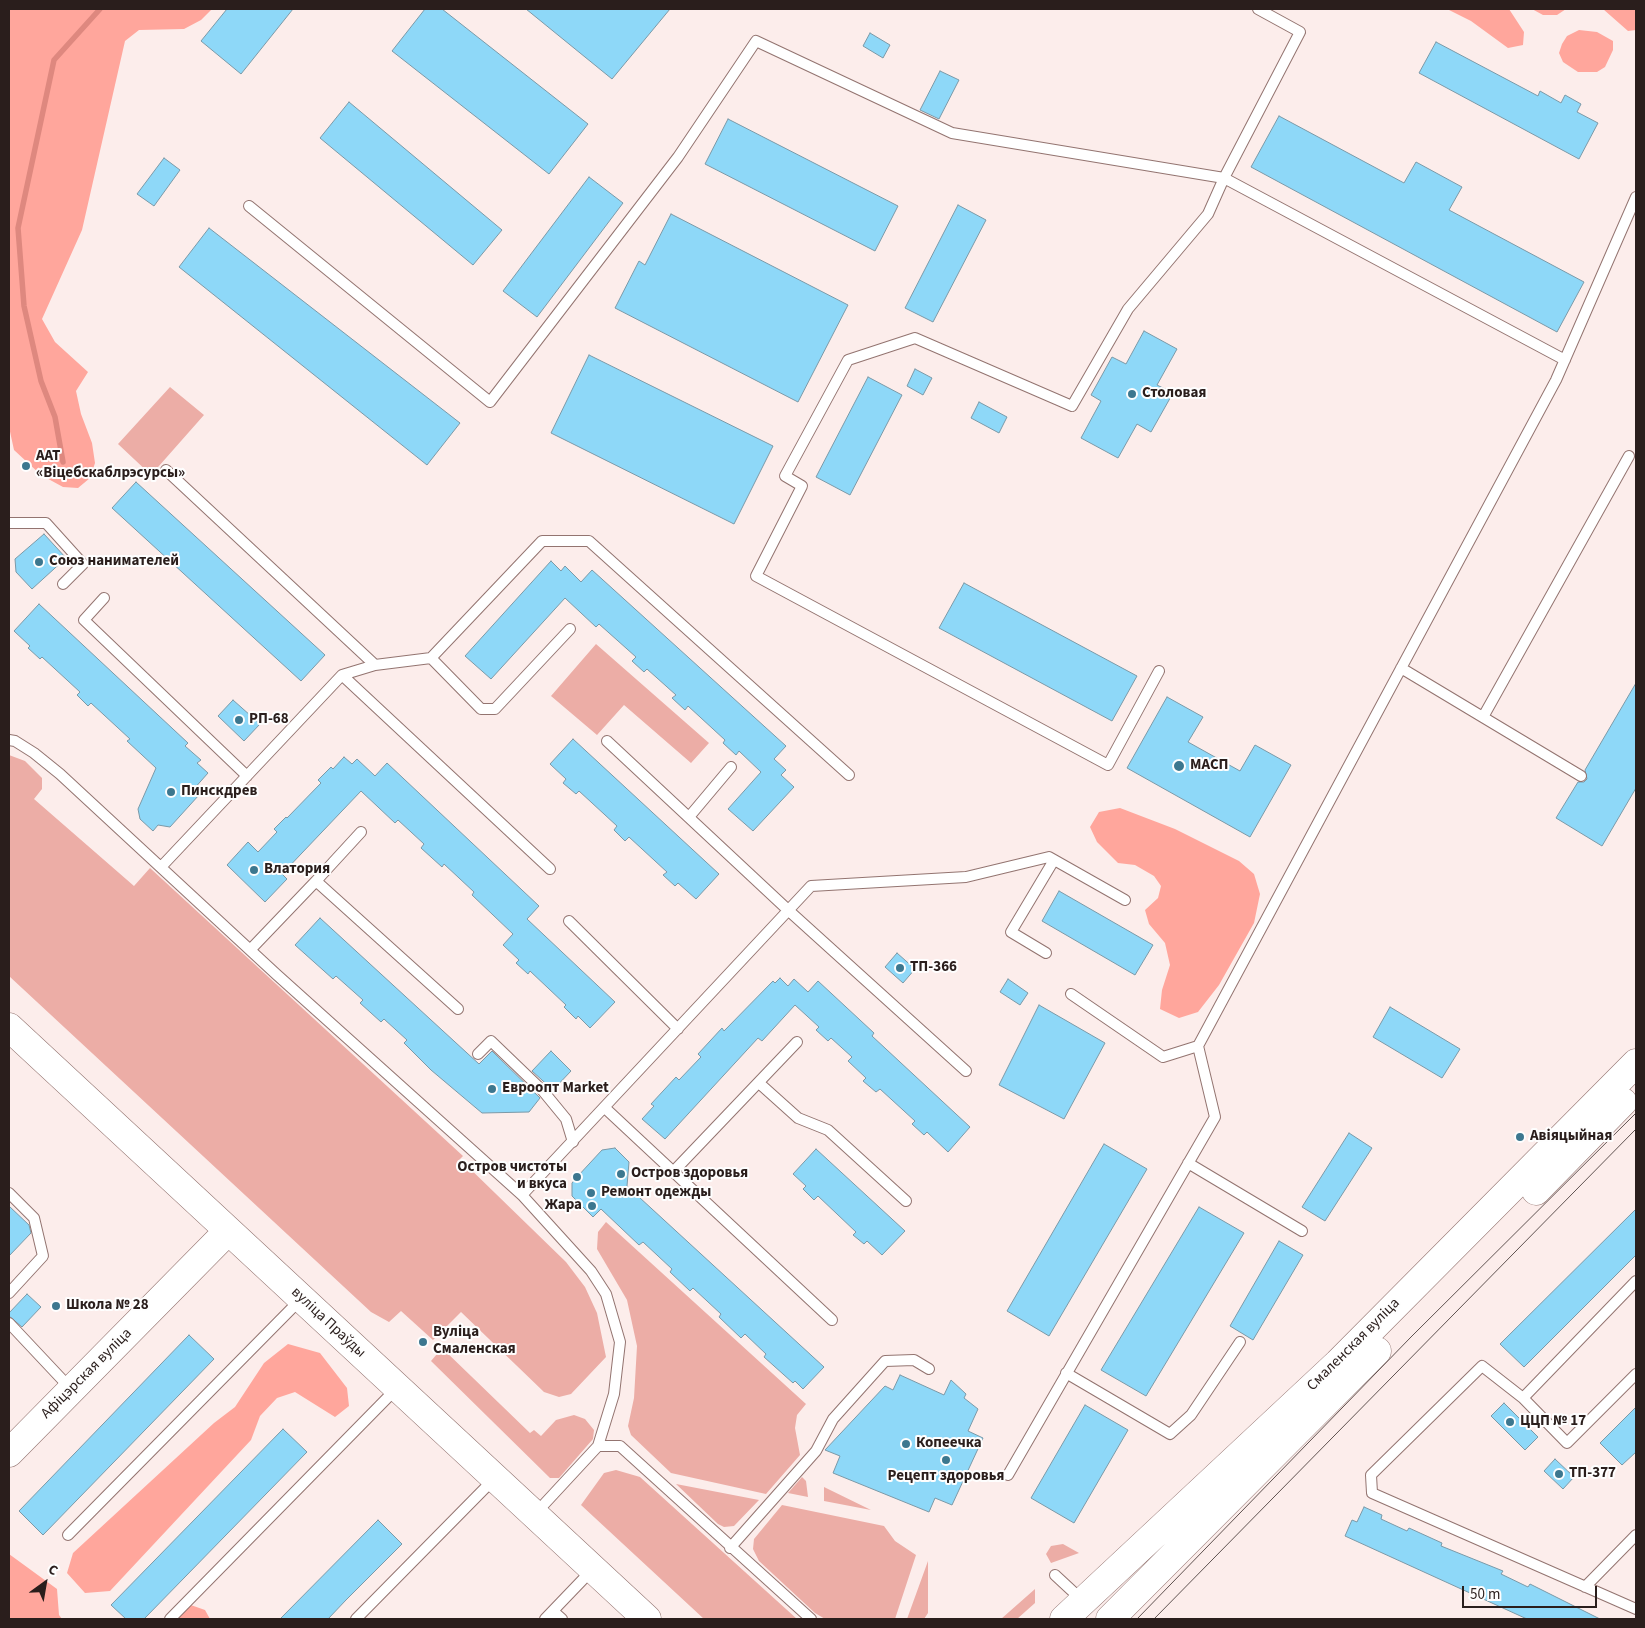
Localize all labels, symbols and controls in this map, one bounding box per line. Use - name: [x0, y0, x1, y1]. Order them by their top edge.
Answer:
- place label: Столовая: [1142, 385, 1207, 403]
- marker: Столовая: [1126, 388, 1138, 400]
- place label: ААТ «Віцебскаблрэсурсы»: [36, 448, 185, 483]
- marker: ААТ «Віцебскаблрэсурсы»: [20, 460, 32, 472]
- place label: Союз нанимателей: [49, 553, 179, 571]
- marker: Союз нанимателей: [33, 556, 45, 568]
- place label: РП-68: [249, 711, 289, 729]
- marker: РП-68: [233, 714, 245, 726]
- place label: МАСП: [1190, 757, 1229, 775]
- marker: МАСП: [1172, 759, 1186, 773]
- place label: Пинскдрев: [181, 783, 257, 801]
- marker: Пинскдрев: [165, 786, 177, 798]
- place label: Влатория: [264, 861, 330, 879]
- marker: Влатория: [248, 864, 260, 876]
- place label: ТП-366: [910, 959, 957, 977]
- marker: ТП-366: [894, 962, 906, 974]
- place label: Евроопт Market: [502, 1080, 609, 1098]
- marker: Евроопт Market: [486, 1083, 498, 1095]
- place label: Авіяцыйная: [1530, 1128, 1612, 1146]
- marker: Авіяцыйная: [1514, 1131, 1526, 1143]
- place label: Остров чистоты и вкуса: [457, 1159, 567, 1194]
- place label: Остров здоровья: [631, 1165, 748, 1183]
- marker: Остров здоровья: [615, 1168, 627, 1180]
- marker: Остров чистоты и вкуса: [571, 1171, 583, 1183]
- place label: Ремонт одежды: [601, 1184, 711, 1202]
- marker: Ремонт одежды: [585, 1187, 597, 1199]
- place label: Жара: [545, 1197, 582, 1215]
- marker: Жара: [586, 1200, 598, 1212]
- street label: вуліца Праўды: [287, 1284, 369, 1362]
- street label: Смаленская вуліца: [1304, 1295, 1404, 1395]
- place label: Школа № 28: [66, 1297, 149, 1315]
- marker: Школа № 28: [50, 1300, 62, 1312]
- place label: Вуліца Смаленская: [433, 1324, 516, 1359]
- street label: Афіцэрская вуліца: [38, 1325, 136, 1423]
- marker: Вуліца Смаленская: [417, 1336, 429, 1348]
- place label: ЦЦП № 17: [1520, 1413, 1586, 1431]
- marker: ЦЦП № 17: [1504, 1416, 1516, 1428]
- place label: Копеечка: [916, 1435, 982, 1453]
- marker: Копеечка: [900, 1438, 912, 1450]
- marker: Рецепт здоровья: [940, 1454, 952, 1466]
- place label: ТП-377: [1569, 1465, 1616, 1483]
- place label: Рецепт здоровья: [888, 1468, 1004, 1486]
- marker: ТП-377: [1553, 1468, 1565, 1480]
- north arrow: [20, 1558, 70, 1608]
- text: С: [44, 1560, 62, 1581]
- scale bar: [1465, 1576, 1600, 1608]
- text: 50 m: [1470, 1584, 1500, 1605]

